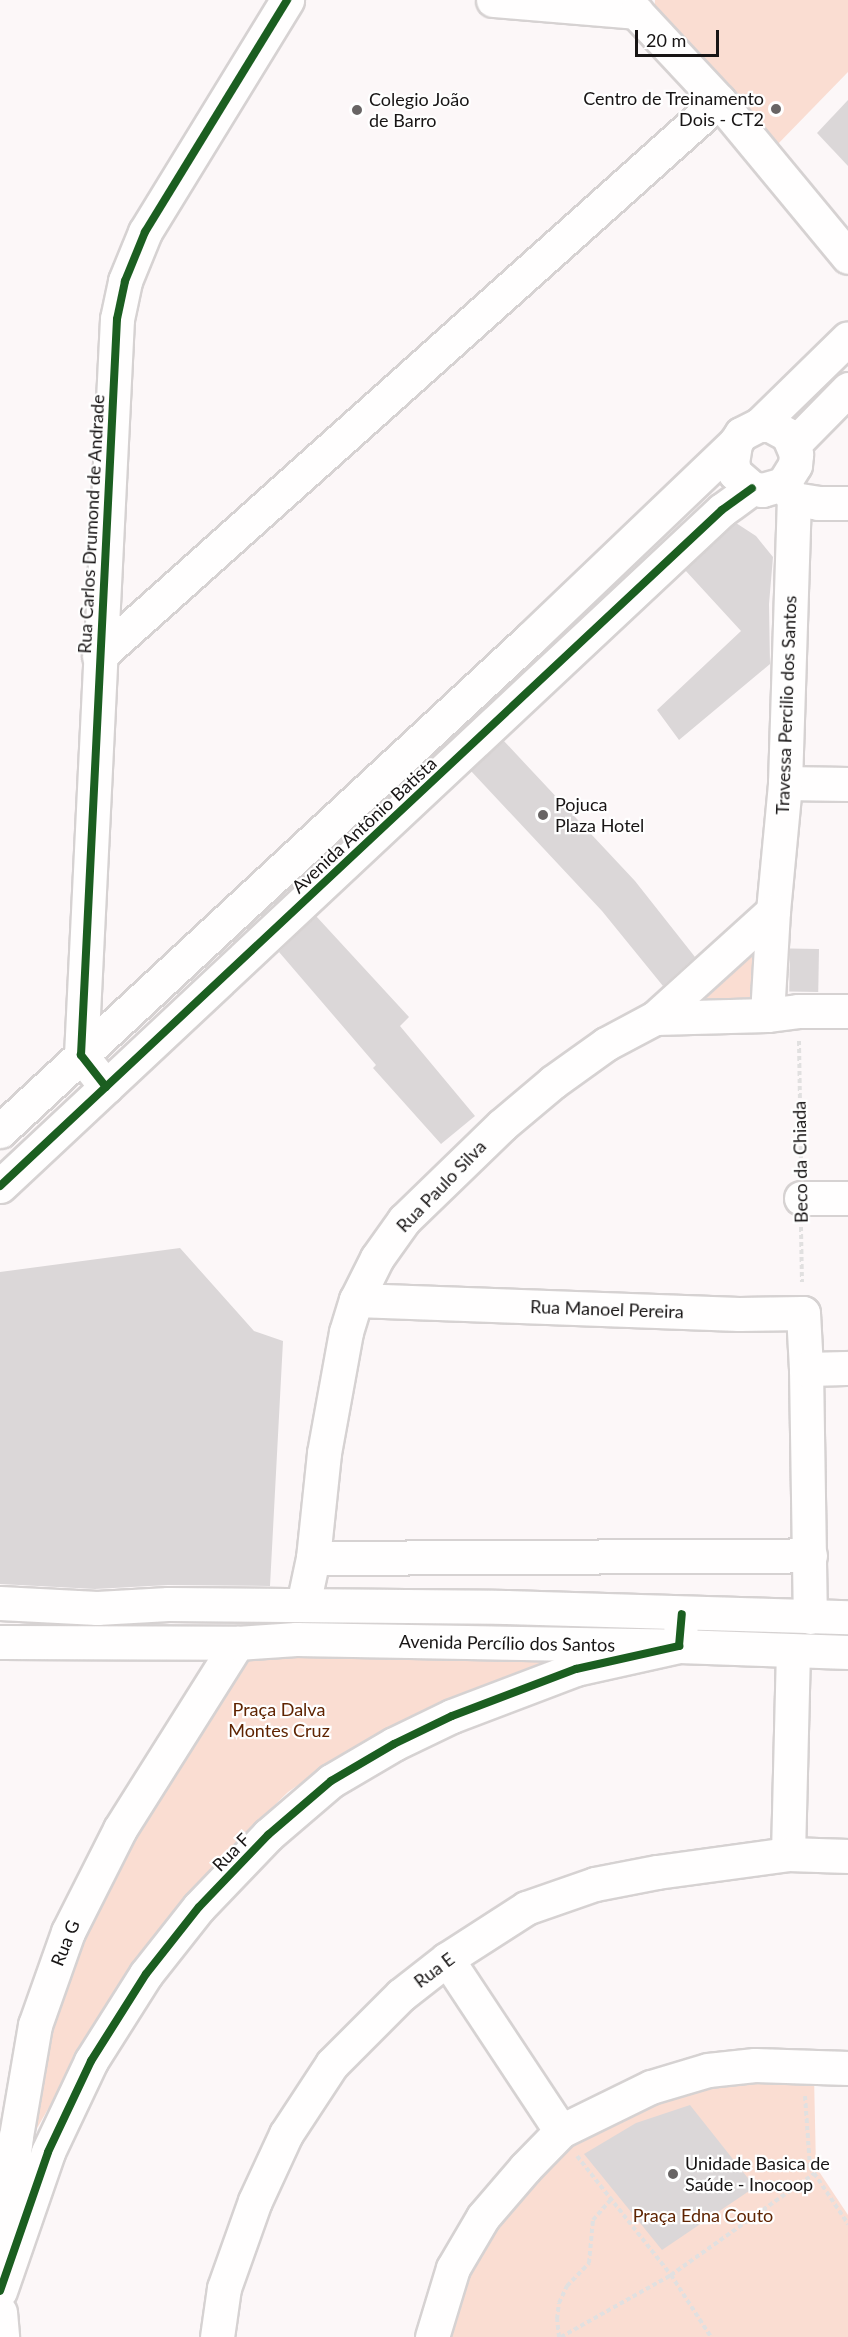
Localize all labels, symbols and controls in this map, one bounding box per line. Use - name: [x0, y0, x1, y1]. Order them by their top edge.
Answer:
- scale bar: [638, 18, 722, 56]
- text: 20 m: [646, 29, 686, 51]
- place label: Centro de Treinamento Dois - CT2: [583, 88, 764, 130]
- place label: Colegio João de Barro: [369, 89, 470, 132]
- marker: Centro de Treinamento Dois - CT2: [769, 102, 783, 116]
- marker: Colegio João de Barro: [350, 103, 364, 117]
- street label: Rua Carlos Drumond de Andrade: [73, 394, 109, 654]
- street label: Travessa Percilio dos Santos: [771, 595, 801, 815]
- street label: Avenida Antônio Batista: [287, 752, 441, 898]
- place label: Pojuca Plaza Hotel: [555, 794, 644, 836]
- marker: Pojuca Plaza Hotel: [536, 808, 550, 822]
- street label: Beco da Chiada: [788, 1101, 812, 1223]
- street label: Rua Paulo Silva: [392, 1136, 490, 1236]
- street label: Rua Manoel Pereira: [530, 1296, 684, 1322]
- street label: Avenida Percílio dos Santos: [399, 1630, 615, 1656]
- park label: Praça Dalva Montes Cruz: [228, 1699, 330, 1742]
- street label: Rua F: [208, 1828, 254, 1876]
- street label: Rua G: [46, 1917, 84, 1969]
- street label: Rua E: [410, 1948, 458, 1992]
- place label: Unidade Basica de Saúde - Inocoop: [685, 2153, 830, 2196]
- marker: Unidade Basica de Saúde - Inocoop: [666, 2167, 680, 2181]
- park label: Praça Edna Couto: [633, 2204, 773, 2226]

